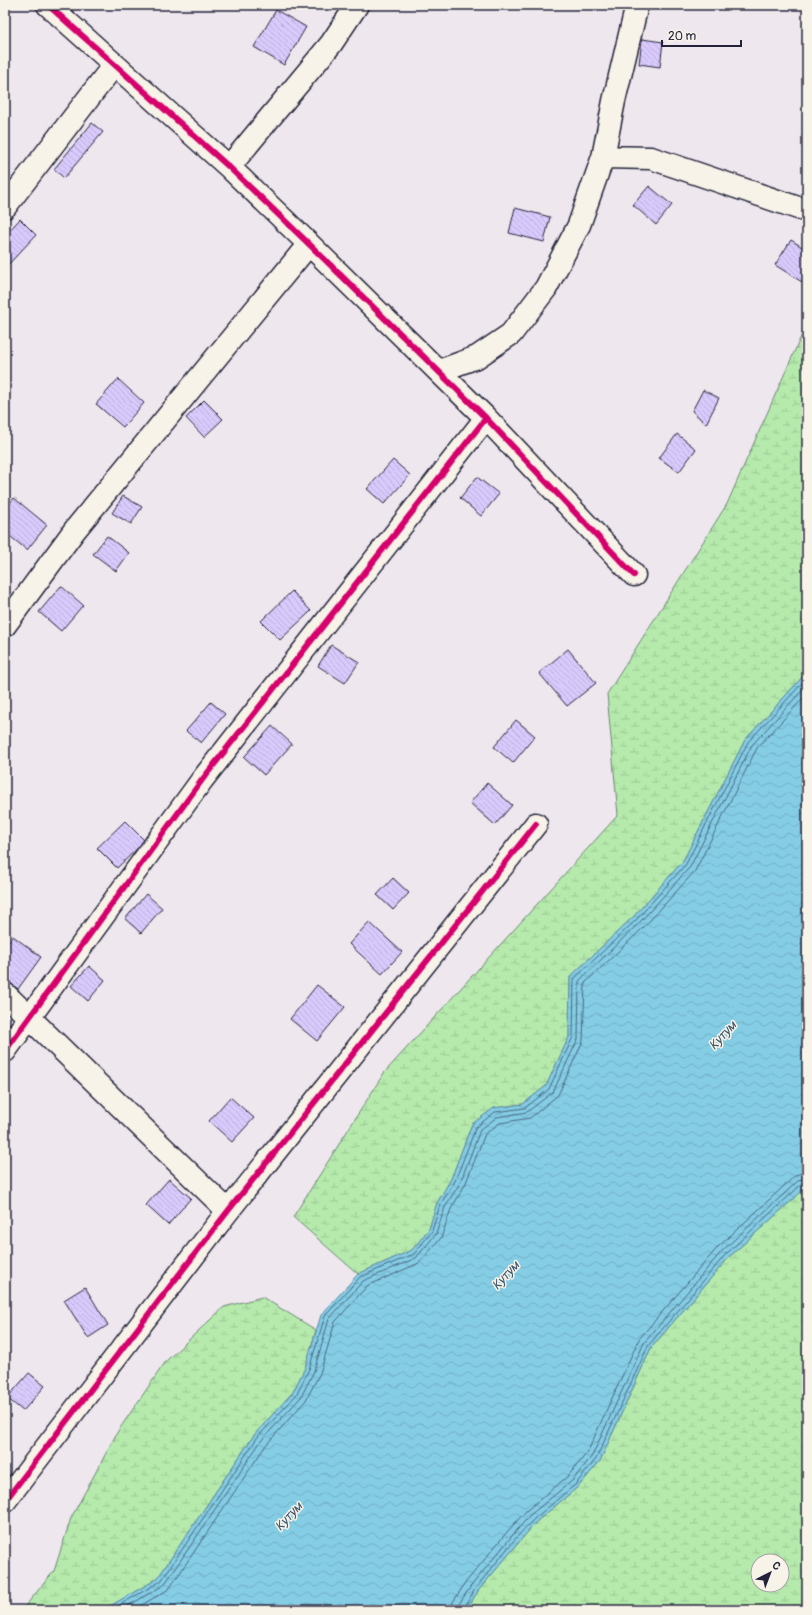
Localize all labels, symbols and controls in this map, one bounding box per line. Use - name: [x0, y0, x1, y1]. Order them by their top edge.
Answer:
- scale bar: [662, 22, 741, 48]
- text: 20 m: [668, 29, 697, 44]
- water label: Кутум: [706, 1017, 741, 1054]
- water label: Кутум: [489, 1257, 524, 1294]
- water label: Кутум: [272, 1498, 307, 1535]
- north arrow: [750, 1553, 790, 1593]
- text: С: [769, 1559, 783, 1573]

